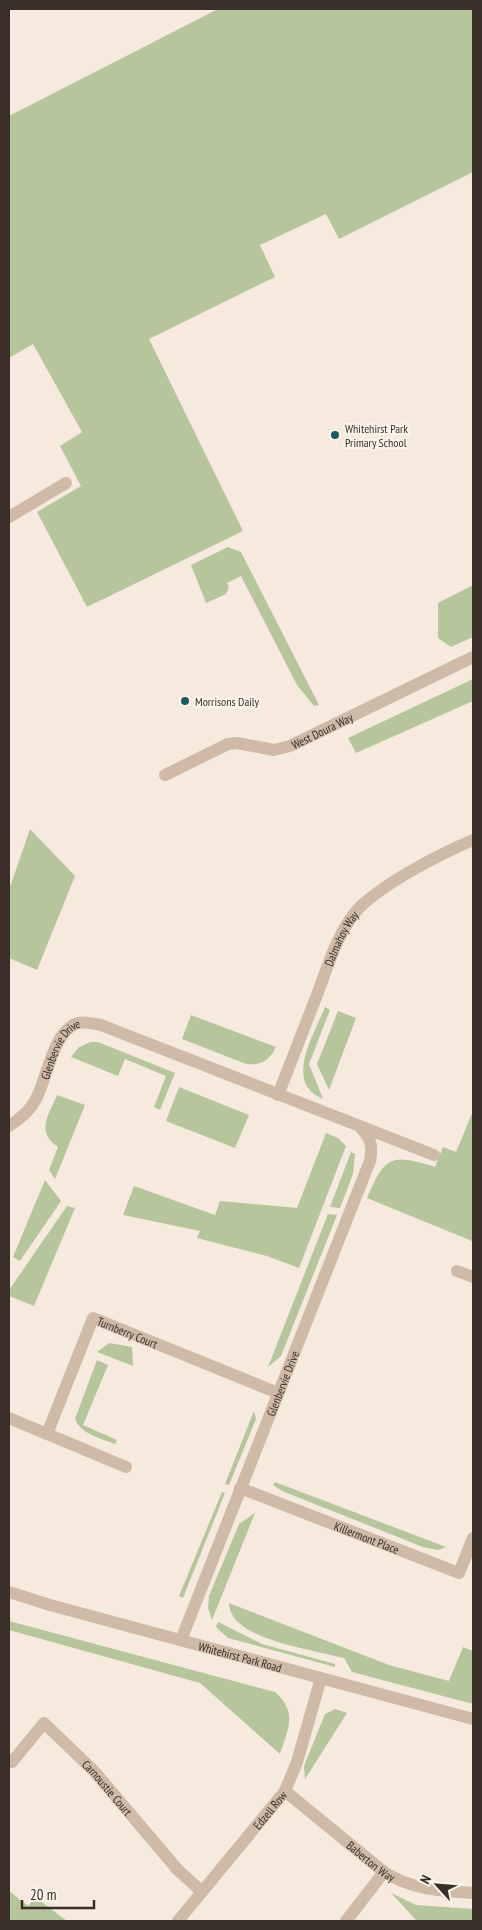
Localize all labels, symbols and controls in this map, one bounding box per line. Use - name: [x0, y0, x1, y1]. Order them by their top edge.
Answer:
- place label: Whitehirst Park Primary School: [345, 421, 408, 450]
- marker: Whitehirst Park Primary School: [329, 429, 341, 441]
- place label: Morrisons Daily: [195, 694, 260, 709]
- marker: Morrisons Daily: [179, 695, 191, 707]
- street label: West Doura Way: [289, 709, 356, 752]
- street label: Dalmahoy Way: [321, 907, 362, 968]
- street label: Glenbervie Drive: [37, 1015, 82, 1081]
- street label: Turnberry Court: [95, 1313, 161, 1351]
- street label: Glenbervie Drive: [263, 1348, 302, 1418]
- street label: Killermont Place: [332, 1518, 402, 1557]
- street label: Whitehirst Park Road: [197, 1638, 284, 1675]
- street label: Carnoustie Court: [79, 1756, 136, 1819]
- street label: Edzell Row: [249, 1787, 290, 1832]
- street label: Baberton Way: [344, 1837, 398, 1885]
- north arrow: [412, 1860, 462, 1910]
- text: N: [416, 1872, 435, 1887]
- scale bar: [22, 1878, 95, 1910]
- text: 20 m: [30, 1885, 56, 1904]

